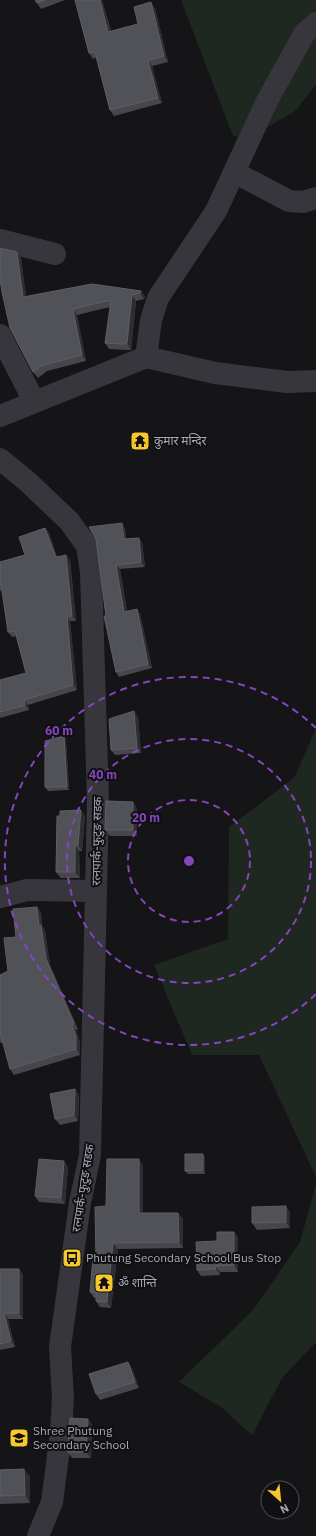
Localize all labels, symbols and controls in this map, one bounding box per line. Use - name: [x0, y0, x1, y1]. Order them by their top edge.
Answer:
- temple icon: कुमार मन्दिर: [129, 430, 151, 452]
- place label: कुमार मन्दिर: [154, 433, 208, 449]
- text: 60 m: [45, 723, 73, 738]
- text: 40 m: [89, 767, 117, 782]
- street label: रत्नपार्क-फुटुङ सडक: [88, 796, 106, 885]
- text: 20 m: [132, 810, 160, 825]
- centre of rings: [182, 854, 196, 868]
- street label: रत्नपार्क-फुटुङ सडक: [68, 1142, 98, 1233]
- bus stop icon: Phutung Secondary School Bus Stop: [61, 1247, 83, 1269]
- place label: Phutung Secondary School Bus Stop: [86, 1250, 281, 1265]
- temple icon: ॐ शान्ति: [93, 1272, 115, 1294]
- place label: ॐ शान्ति: [118, 1275, 158, 1290]
- place label: Shree Phutung Secondary School: [33, 1423, 129, 1452]
- school or university icon: Shree Phutung Secondary School: [8, 1427, 30, 1449]
- north arrow: [260, 1480, 300, 1520]
- text: N: [278, 1501, 291, 1517]

